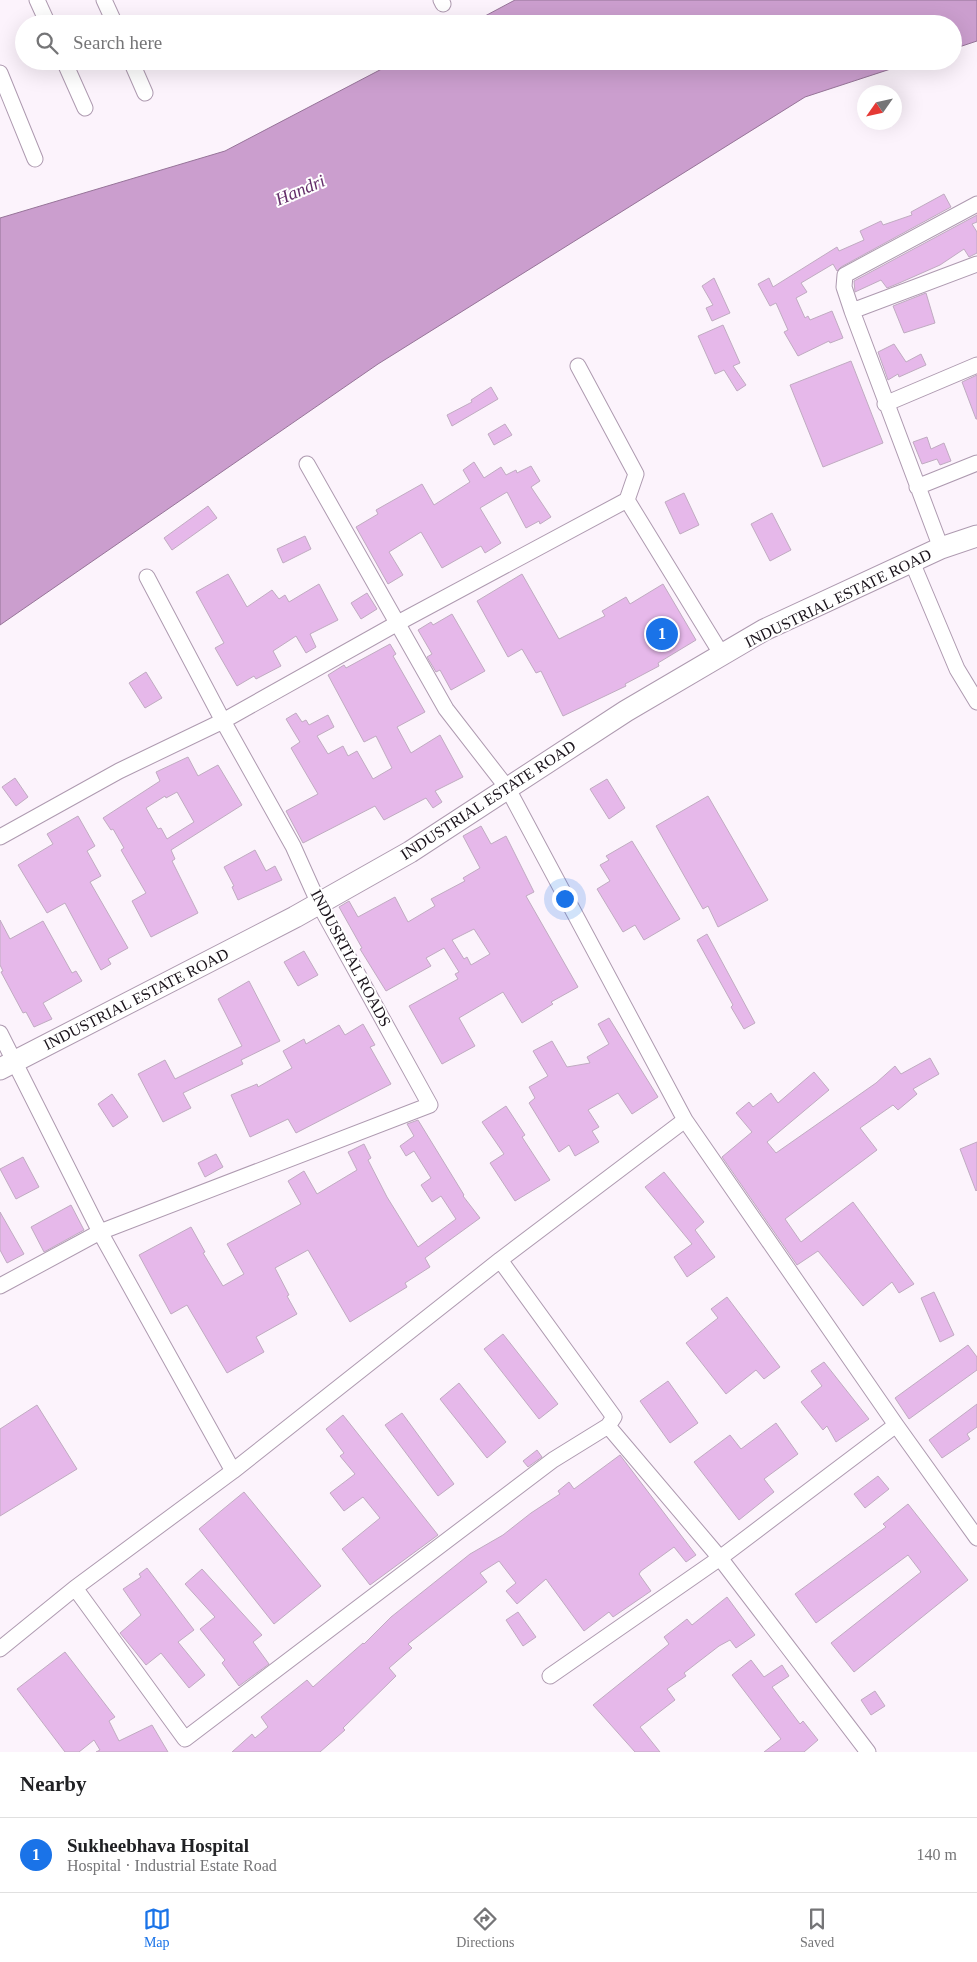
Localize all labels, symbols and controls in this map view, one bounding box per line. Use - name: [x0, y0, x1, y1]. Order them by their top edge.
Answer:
- search box: [15, 15, 962, 70]
- icon: search: [33, 29, 61, 57]
- text: Search here: [73, 32, 162, 53]
- north arrow: [857, 85, 902, 130]
- water label: Handri: [271, 171, 328, 210]
- street label: INDUSTRIAL ESTATE ROAD: [742, 545, 934, 651]
- pin: 1: [646, 615, 678, 653]
- street label: INDUSTRIAL ESTATE ROAD: [397, 737, 579, 863]
- your location: [552, 886, 578, 912]
- street label: INDUSRTIAL ROADS: [308, 887, 394, 1029]
- street label: INDUSTRIAL ESTATE ROAD: [41, 945, 231, 1053]
- text: Nearby: [20, 1772, 87, 1796]
- text: Sukheebhava Hospital: [67, 1835, 249, 1856]
- text: 1: [32, 1846, 40, 1863]
- text: 140 m: [917, 1846, 957, 1863]
- text: Hospital · Industrial Estate Road: [67, 1857, 277, 1874]
- tab: Map: [143, 1905, 171, 1951]
- tab: Directions: [456, 1905, 515, 1951]
- tab: Saved: [800, 1905, 834, 1951]

